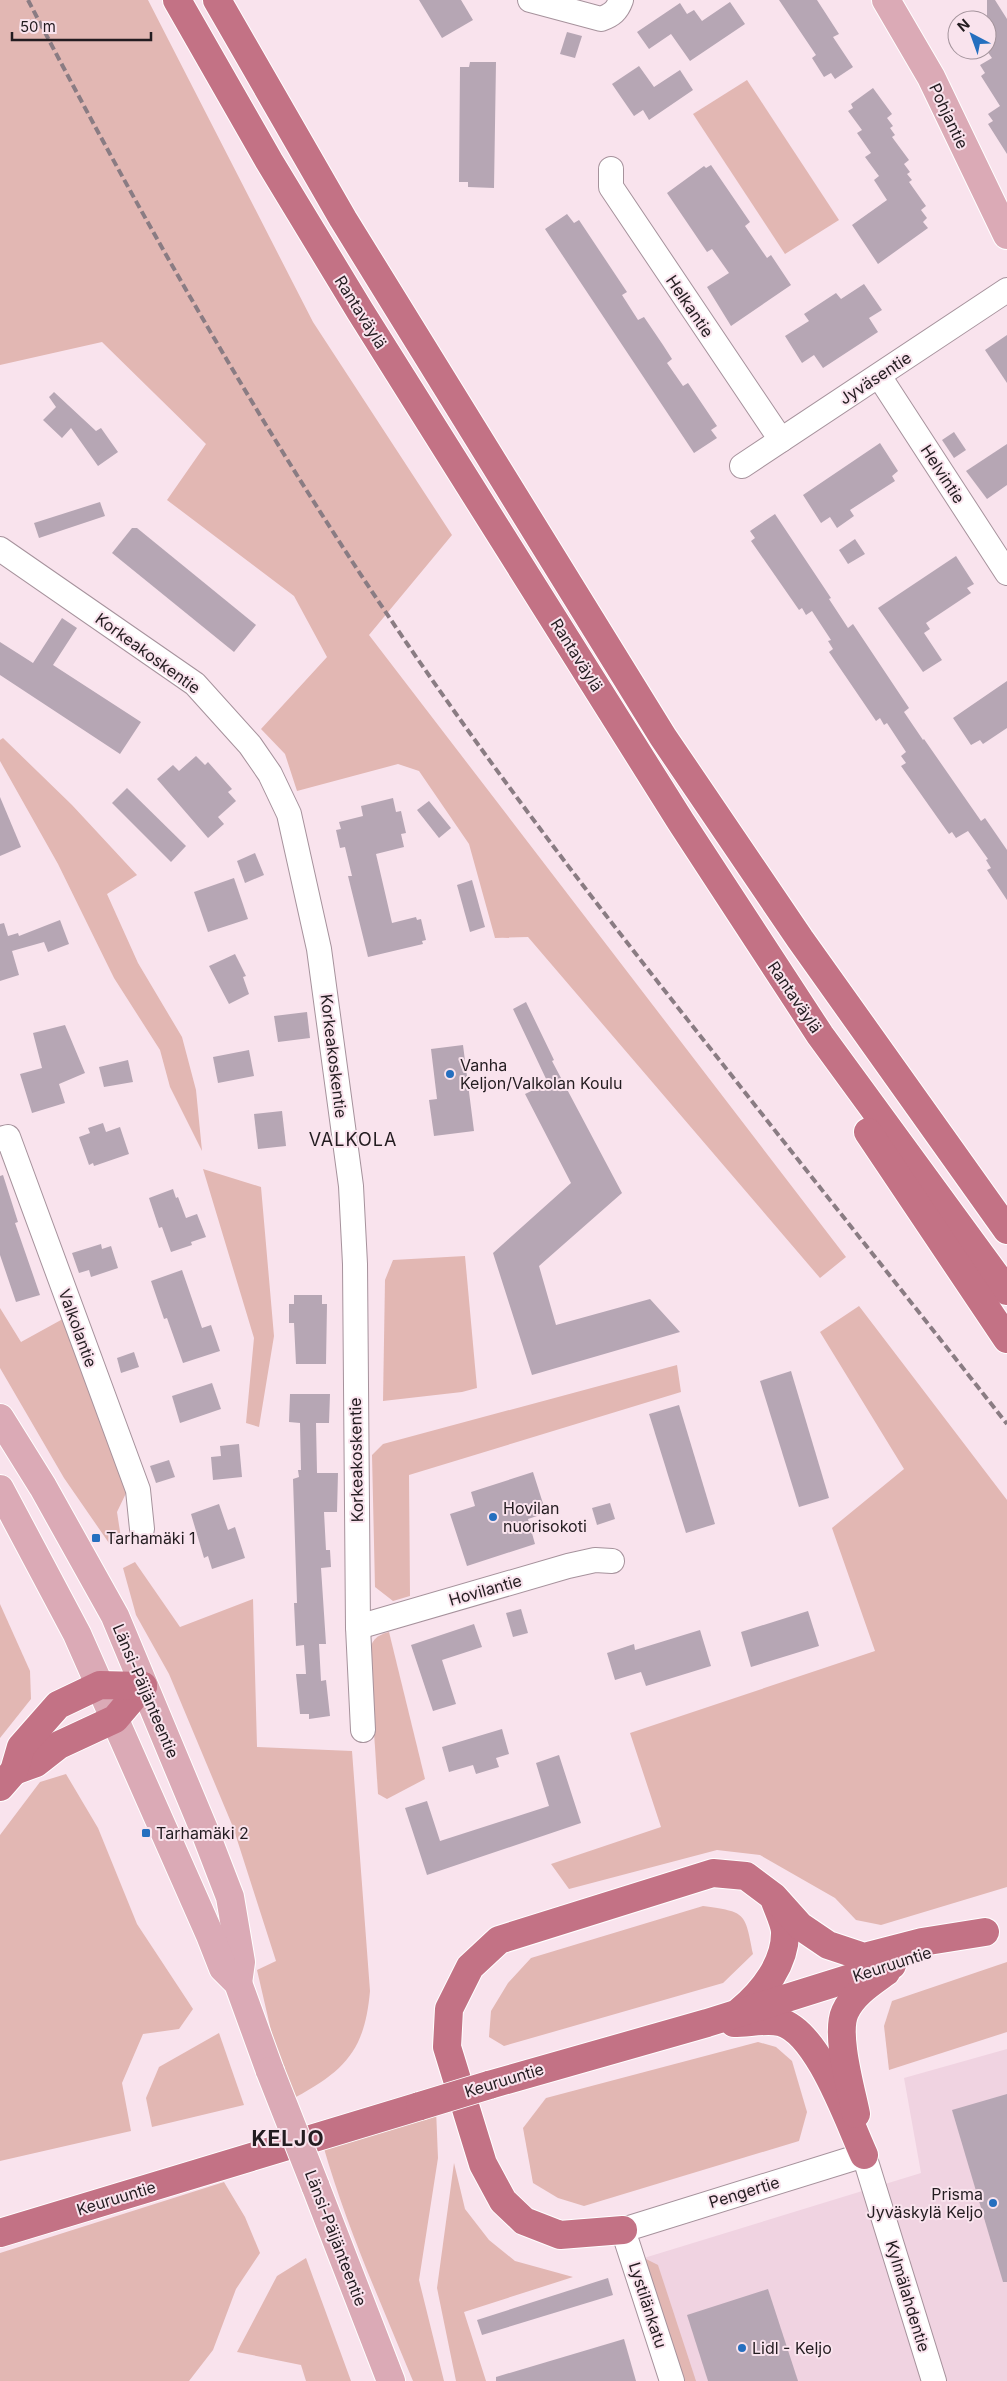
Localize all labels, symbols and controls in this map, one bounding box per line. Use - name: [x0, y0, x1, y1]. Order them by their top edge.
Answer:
- scale bar: [12, 10, 151, 42]
- north arrow: [947, 10, 997, 60]
- text: N: [954, 15, 973, 35]
- text: 50 m: [20, 17, 56, 36]
- street label: Pohjantie: [925, 80, 973, 152]
- street label: Helkantie: [662, 271, 718, 341]
- street label: Rantaväylä: [331, 272, 391, 352]
- street label: Jyväsentie: [835, 347, 915, 409]
- street label: Helvintie: [917, 441, 969, 507]
- street label: Korkeakoskentie: [92, 608, 204, 698]
- street label: Rantaväylä: [547, 615, 607, 695]
- street label: Rantaväylä: [764, 957, 826, 1037]
- street label: Korkeakoskentie: [316, 993, 352, 1119]
- place label: Vanha Keljon/Valkolan Koulu: [460, 1055, 622, 1093]
- marker: Vanha Keljon/Valkolan Koulu: [444, 1068, 456, 1080]
- district label: VALKOLA: [309, 1129, 397, 1150]
- street label: Valkolantie: [55, 1286, 101, 1370]
- street label: Korkeakoskentie: [345, 1397, 367, 1523]
- place label: Hovilan nuorisokoti: [503, 1498, 587, 1536]
- marker: Hovilan nuorisokoti: [487, 1511, 499, 1523]
- place label: Tarhamäki 1: [106, 1528, 196, 1548]
- marker: Tarhamäki 1: [90, 1532, 102, 1544]
- street label: Hovilantie: [446, 1570, 524, 1610]
- street label: Länsi-Päijänteentie: [109, 1621, 183, 1761]
- place label: Tarhamäki 2: [156, 1823, 249, 1843]
- marker: Tarhamäki 2: [140, 1827, 152, 1839]
- street label: Keuruuntie: [850, 1942, 934, 1986]
- street label: Keuruuntie: [462, 2058, 546, 2102]
- district label: KELJO: [251, 2126, 325, 2151]
- street label: Länsi-Päijänteentie: [301, 2167, 371, 2309]
- street label: Pengertie: [706, 2172, 782, 2212]
- street label: Keuruuntie: [74, 2176, 158, 2220]
- place label: Prisma Jyväskylä Keljo: [867, 2184, 983, 2222]
- marker: Prisma Jyväskylä Keljo: [987, 2197, 999, 2209]
- street label: Kylmälahdentie: [882, 2238, 934, 2354]
- street label: Lystilänkatu: [625, 2259, 671, 2351]
- place label: Lidl - Keljo: [752, 2338, 832, 2358]
- marker: Lidl - Keljo: [736, 2342, 748, 2354]

